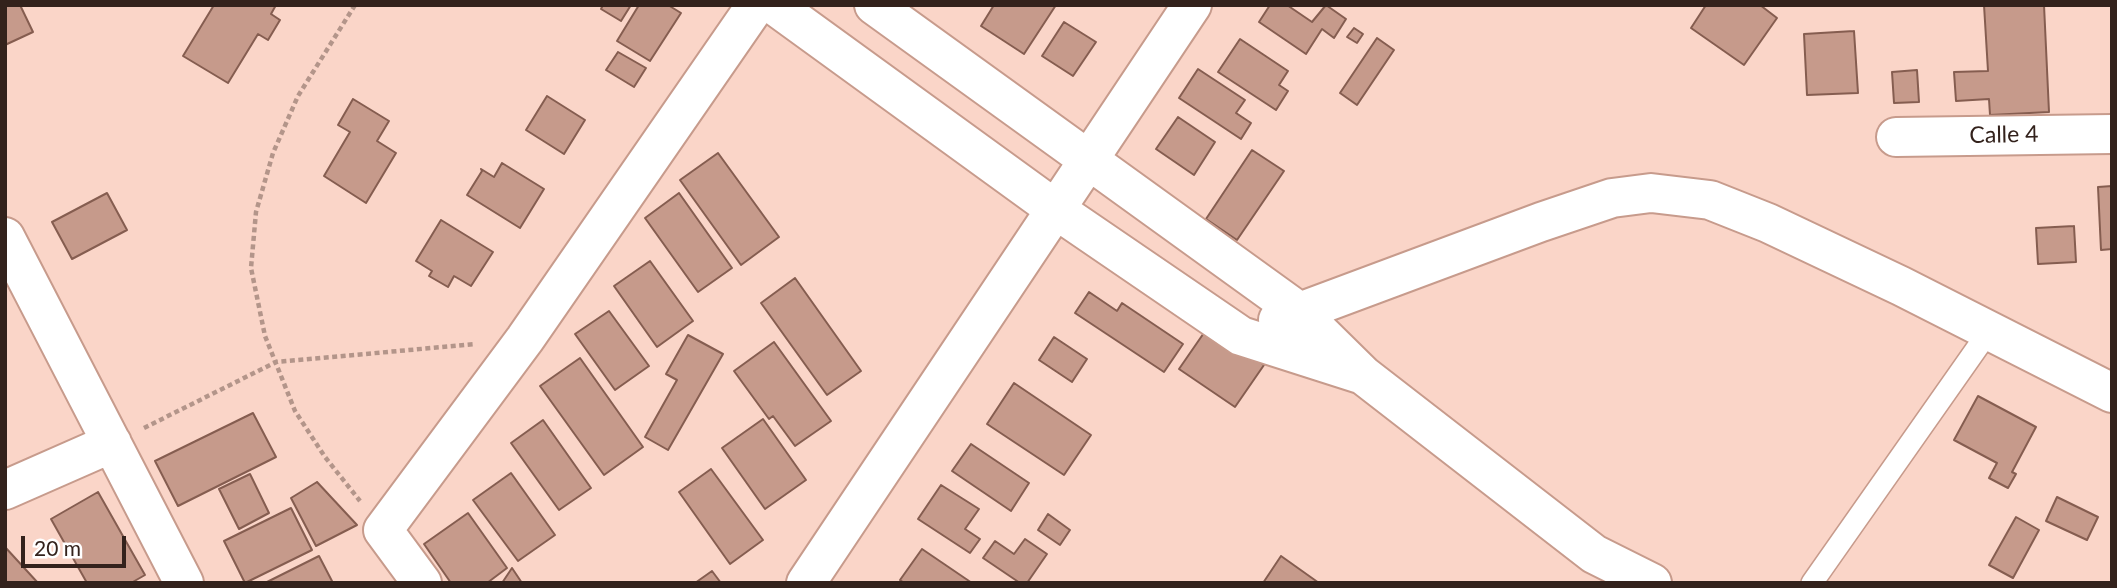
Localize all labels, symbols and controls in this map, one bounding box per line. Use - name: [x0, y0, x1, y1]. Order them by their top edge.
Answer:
- street label: Calle 4: [1969, 121, 2039, 149]
- scale bar: [24, 522, 130, 566]
- text: 20 m: [34, 535, 81, 560]

